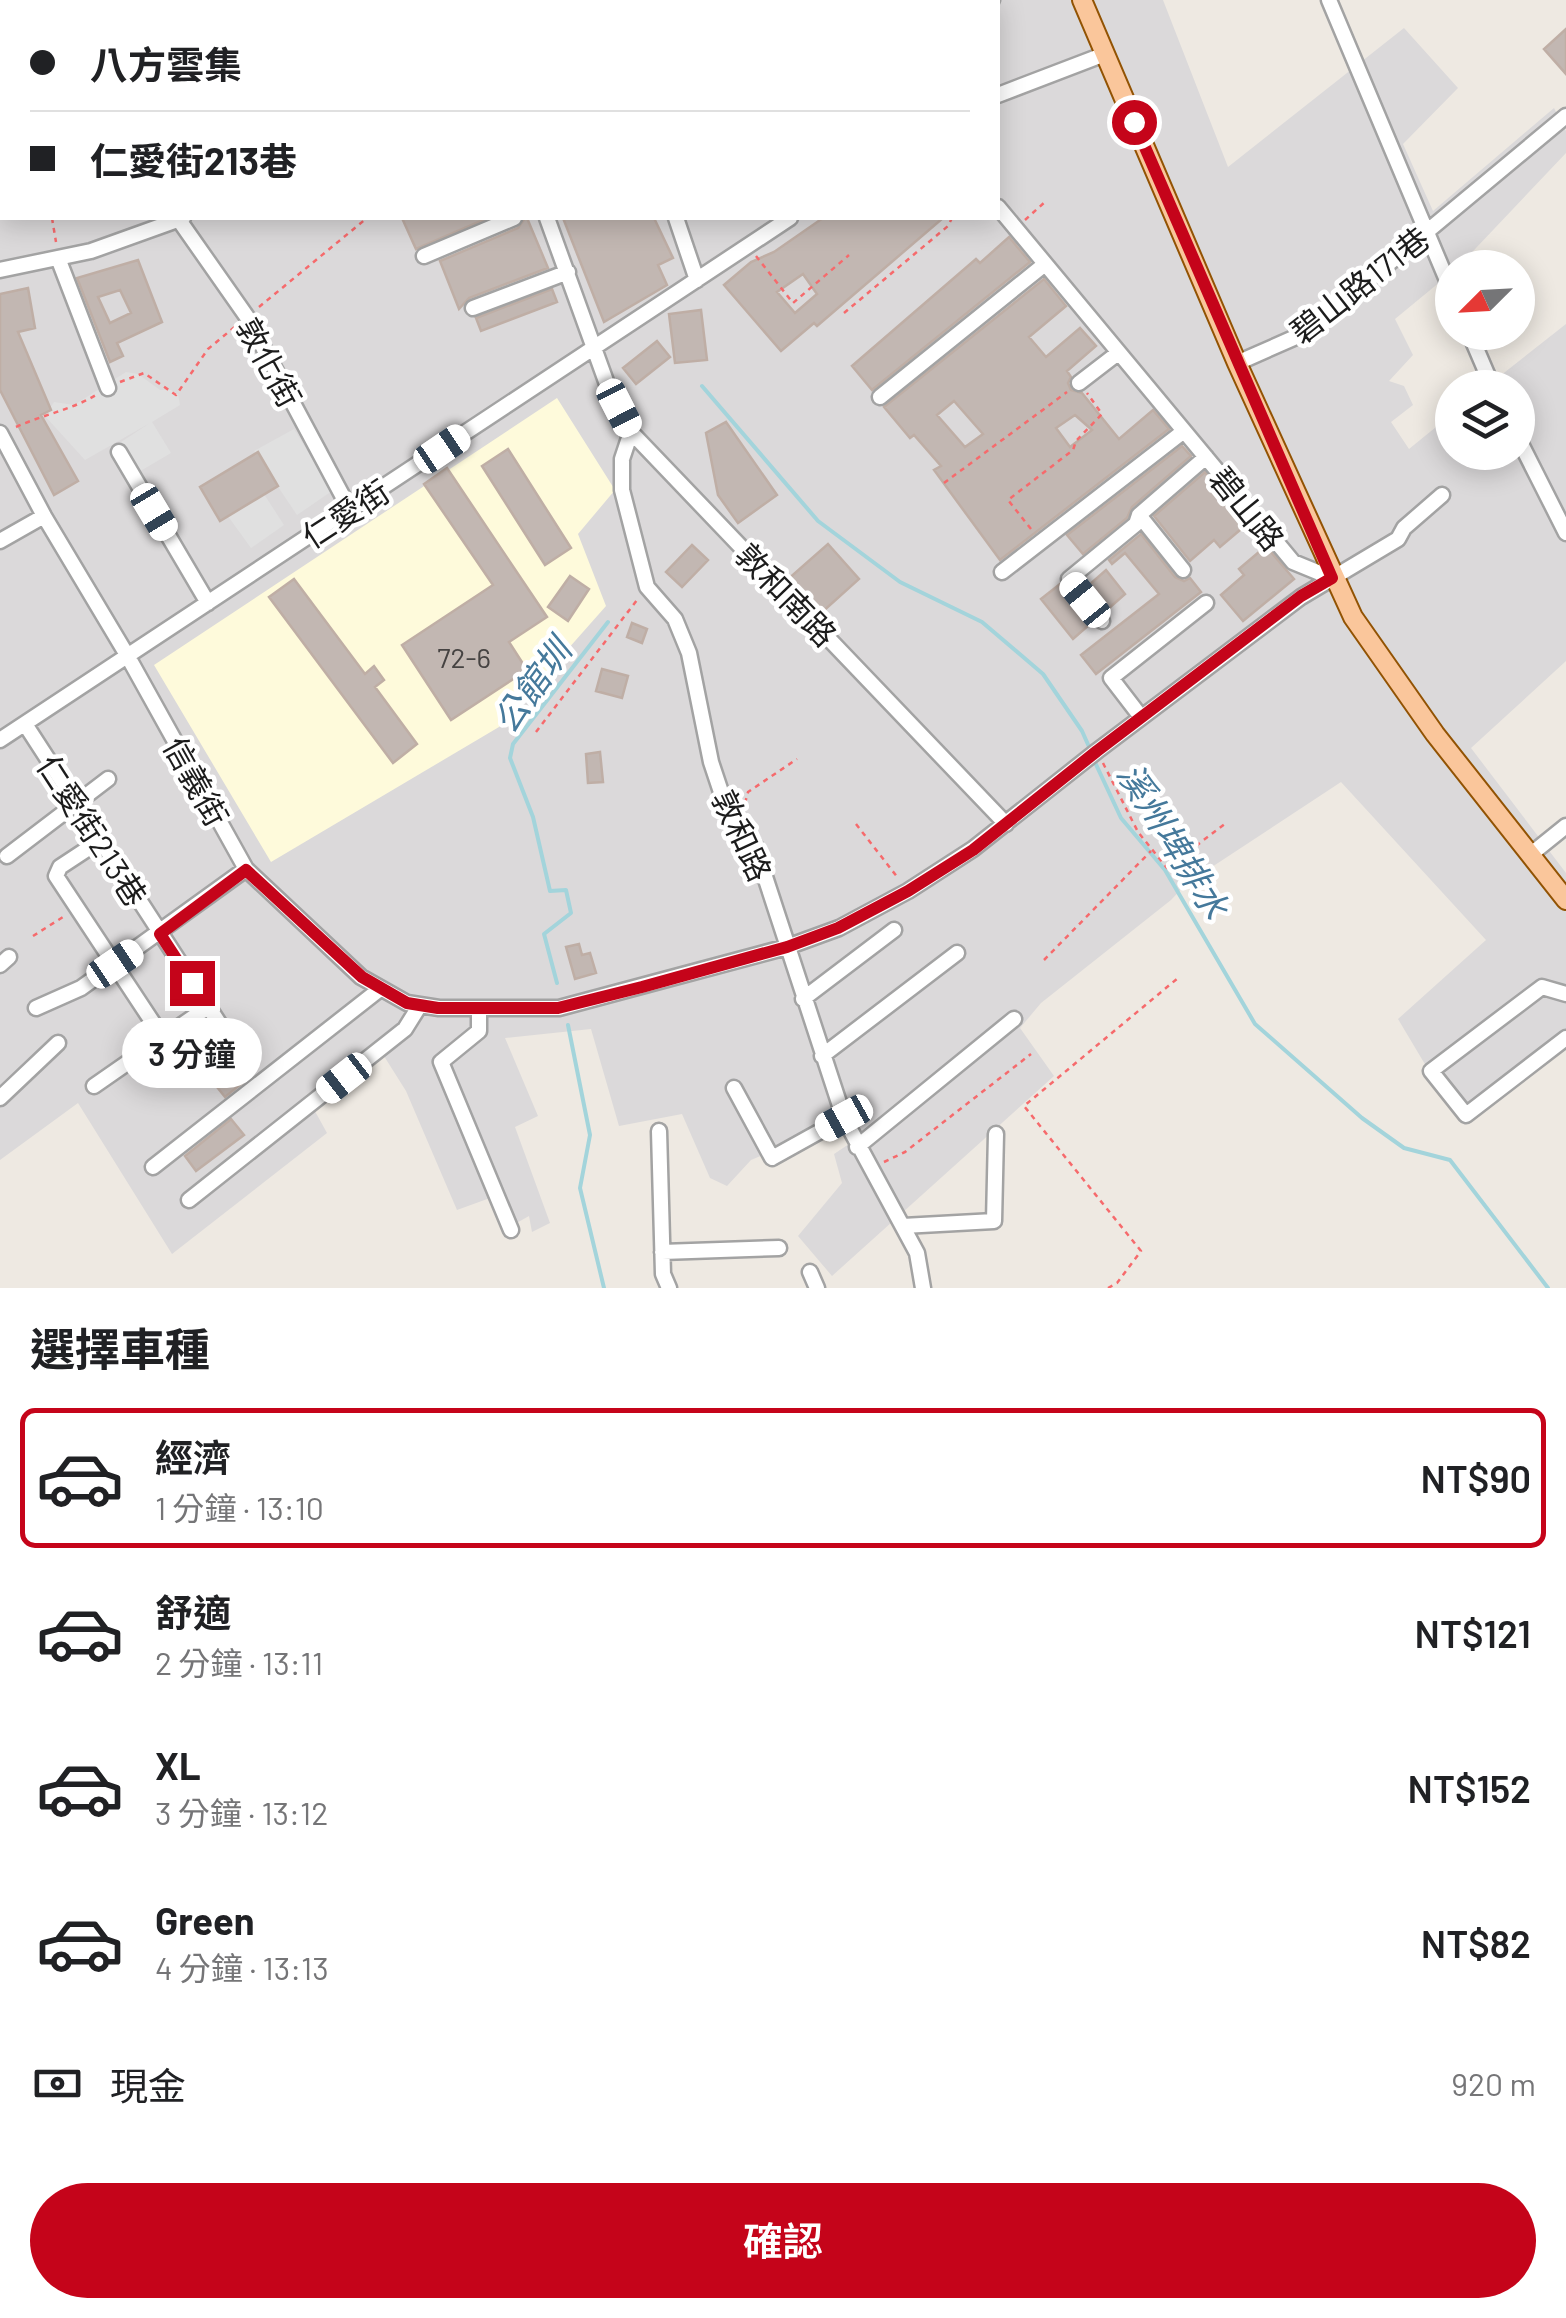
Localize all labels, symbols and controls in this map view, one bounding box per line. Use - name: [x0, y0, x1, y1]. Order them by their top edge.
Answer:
- text: 八方雲集: [90, 41, 242, 87]
- route start: [1112, 100, 1157, 145]
- text: 仁愛街213巷: [90, 137, 297, 183]
- street label: 碧山路171巷: [1282, 218, 1436, 350]
- north arrow: [1435, 250, 1535, 350]
- map controls: [1435, 250, 1535, 470]
- street label: 敦化街: [230, 311, 310, 413]
- button: layers: [1435, 370, 1535, 470]
- car: [592, 374, 646, 442]
- car: [409, 420, 475, 478]
- street label: 碧山路: [1203, 459, 1293, 557]
- street label: 仁愛街: [294, 471, 396, 555]
- car: [126, 479, 182, 545]
- street label: 敦和南路: [729, 535, 845, 653]
- car: [1054, 567, 1116, 633]
- water label: 公館圳: [483, 626, 582, 740]
- house number: 72-6: [437, 640, 491, 674]
- street label: 信義街: [157, 730, 237, 832]
- street label: 仁愛街213巷: [30, 747, 156, 913]
- water label: 溪州埤排水: [1110, 755, 1239, 927]
- street label: 敦和路: [705, 783, 781, 887]
- car: [82, 935, 148, 993]
- route end: [170, 961, 215, 1006]
- callout: 3 分鐘: [122, 1018, 262, 1088]
- text: 3 分鐘: [148, 1034, 236, 1072]
- car: [311, 1048, 377, 1108]
- car: [810, 1090, 878, 1146]
- text: 選擇車種: [30, 1321, 210, 1375]
- icon: car: [35, 1433, 125, 1523]
- text: 經濟: [155, 1434, 231, 1480]
- text: NT$90: [1420, 1455, 1531, 1501]
- text: 1 分鐘 · 13:10: [155, 1488, 324, 1526]
- icon: car: [35, 1588, 125, 1678]
- text: 舒適: [155, 1589, 231, 1635]
- text: NT$121: [1415, 1610, 1531, 1656]
- text: 2 分鐘 · 13:11: [155, 1643, 323, 1681]
- text: XL: [155, 1742, 201, 1788]
- icon: car: [35, 1743, 125, 1833]
- text: NT$152: [1408, 1765, 1531, 1811]
- text: 3 分鐘 · 13:12: [155, 1793, 328, 1831]
- text: Green: [155, 1897, 255, 1943]
- icon: car: [35, 1898, 125, 1988]
- text: NT$82: [1421, 1920, 1531, 1966]
- text: 4 分鐘 · 13:13: [155, 1948, 329, 1986]
- icon: cash: [30, 2056, 85, 2111]
- text: 現金: [110, 2062, 186, 2108]
- text: 920 m: [1451, 2064, 1536, 2102]
- button: 確認: [30, 2183, 1536, 2298]

